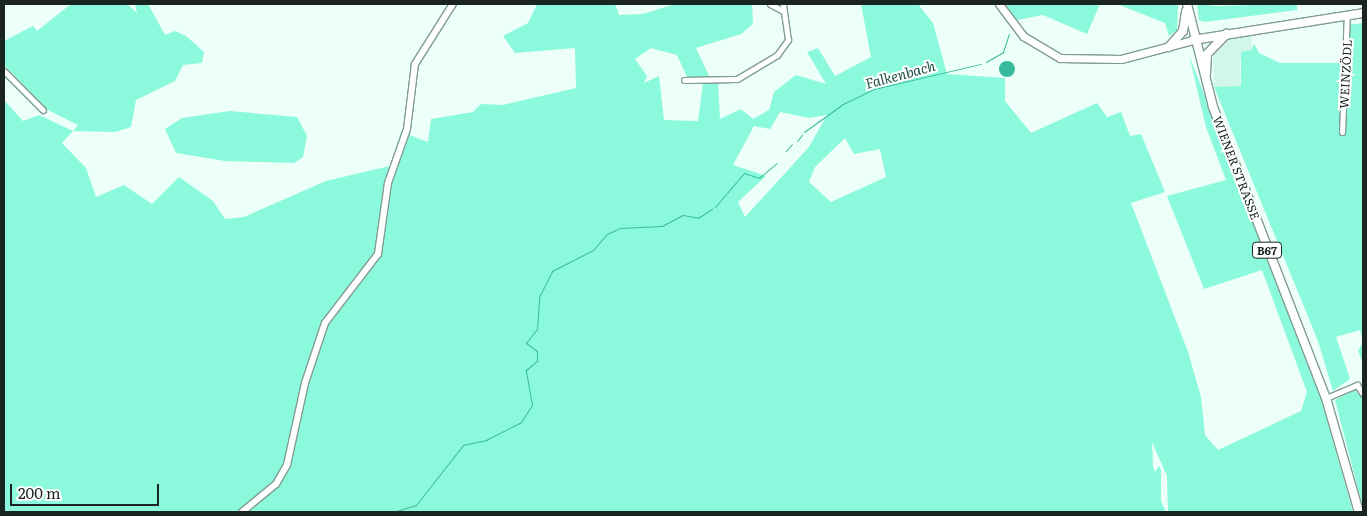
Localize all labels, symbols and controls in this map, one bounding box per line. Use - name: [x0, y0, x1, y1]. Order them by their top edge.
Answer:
- street label: WEINZÖDL: [1337, 39, 1355, 109]
- water label: Falkenbach: [863, 57, 937, 91]
- street label: WIENER STRASSE: [1210, 114, 1262, 222]
- road number: B67: [1252, 242, 1282, 258]
- scale bar: [12, 474, 161, 506]
- text: 200 m: [18, 481, 61, 504]

